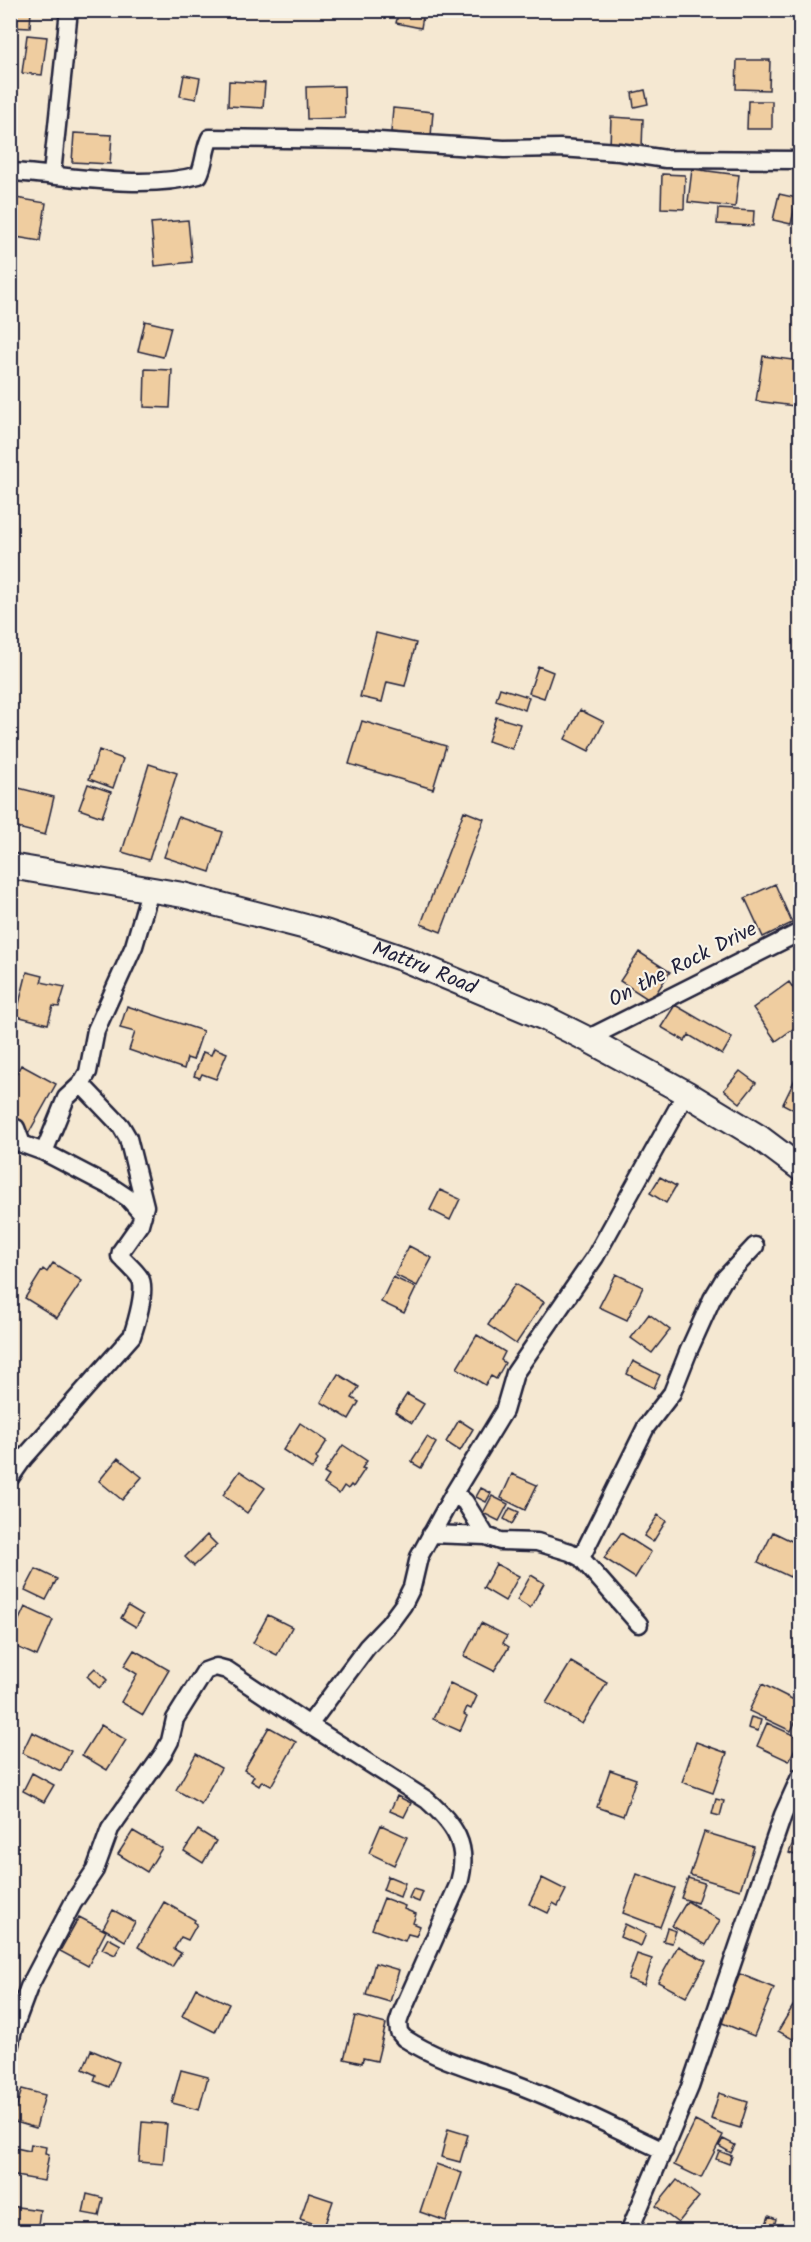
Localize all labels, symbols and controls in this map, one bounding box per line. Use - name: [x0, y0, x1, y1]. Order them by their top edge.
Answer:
- street label: On the Rock Drive: [603, 913, 764, 1017]
- street label: Mattru Road: [368, 933, 482, 1004]

